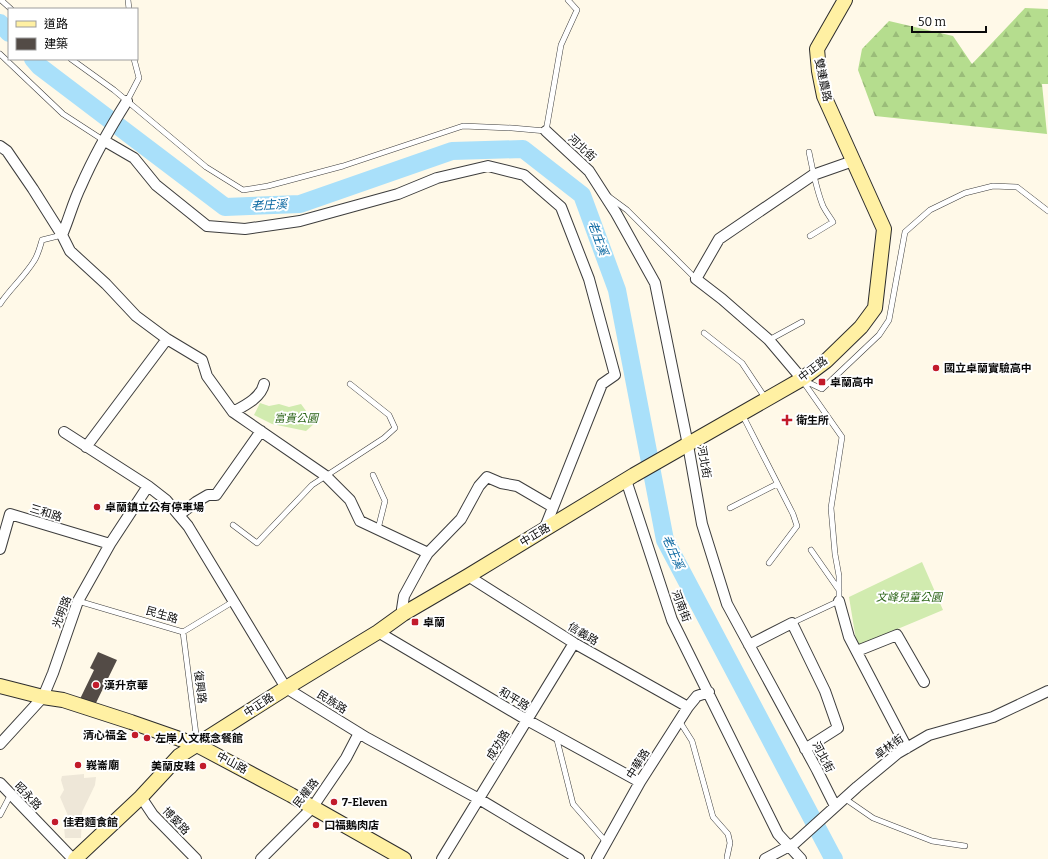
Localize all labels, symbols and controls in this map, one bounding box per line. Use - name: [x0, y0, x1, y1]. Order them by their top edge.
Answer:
- legend: [8, 8, 138, 60]
- scale bar: [912, 8, 986, 34]
- text: 50 m: [918, 15, 947, 29]
- text: 道路: [44, 17, 68, 31]
- text: 建築: [44, 37, 68, 51]
- street label: 雙連農路: [812, 57, 834, 103]
- street label: 河北街: [565, 132, 599, 164]
- water label: 老庄溪: [251, 197, 289, 213]
- water label: 老庄溪: [585, 219, 611, 259]
- street label: 中正路: [796, 354, 830, 384]
- place label: 國立卓蘭實驗高中: [944, 362, 1032, 375]
- marker: 國立卓蘭實驗高中: [931, 363, 941, 373]
- place label: 卓蘭高中: [830, 376, 874, 389]
- marker: 卓蘭高中: [817, 377, 827, 387]
- park label: 富貴公園: [274, 412, 320, 425]
- marker: 衛生所: [781, 414, 793, 426]
- place label: 衛生所: [796, 414, 829, 427]
- street label: 河北街: [695, 445, 713, 479]
- place label: 卓蘭鎮立公有停車場: [105, 501, 204, 514]
- street label: 三和路: [28, 502, 64, 524]
- marker: 卓蘭鎮立公有停車場: [92, 502, 102, 512]
- street label: 中正路: [518, 521, 552, 549]
- water label: 老庄溪: [659, 533, 688, 573]
- street label: 河南街: [669, 588, 693, 624]
- park label: 文峰兒童公園: [876, 591, 944, 604]
- street label: 光明路: [50, 594, 74, 630]
- street label: 民生路: [144, 604, 180, 626]
- place label: 卓蘭: [423, 616, 445, 629]
- marker: 卓蘭: [410, 617, 420, 627]
- street label: 信義路: [566, 620, 600, 648]
- street label: 復興路: [192, 670, 208, 704]
- place label: 漢升京華: [104, 679, 148, 692]
- marker: 漢升京華: [91, 680, 101, 690]
- street label: 和平路: [497, 685, 531, 713]
- street label: 民族路: [315, 688, 349, 716]
- street label: 中正路: [242, 691, 276, 719]
- street label: 成功路: [484, 728, 512, 762]
- place label: 清心福全: [83, 729, 127, 742]
- marker: 清心福全: [130, 730, 140, 740]
- place label: 左岸人文概念餐館: [155, 732, 243, 745]
- street label: 卓林街: [872, 732, 906, 762]
- marker: 左岸人文概念餐館: [142, 733, 152, 743]
- street label: 河北街: [810, 739, 836, 775]
- street label: 中華路: [624, 747, 652, 781]
- street label: 中山路: [214, 750, 250, 776]
- place label: 峩崙廟: [86, 759, 119, 772]
- marker: 峩崙廟: [73, 760, 83, 770]
- place label: 美蘭皮鞋: [151, 760, 195, 773]
- marker: 美蘭皮鞋: [198, 761, 208, 771]
- street label: 民權路: [291, 776, 321, 810]
- street label: 昭永路: [12, 780, 44, 812]
- place label: 7-Eleven: [342, 796, 387, 809]
- marker: 7-Eleven: [329, 797, 339, 807]
- street label: 博愛路: [160, 805, 192, 837]
- place label: 佳君麵食館: [63, 816, 118, 829]
- marker: 佳君麵食館: [50, 817, 60, 827]
- place label: 口福鵝肉店: [324, 819, 379, 832]
- marker: 口福鵝肉店: [311, 820, 321, 830]

